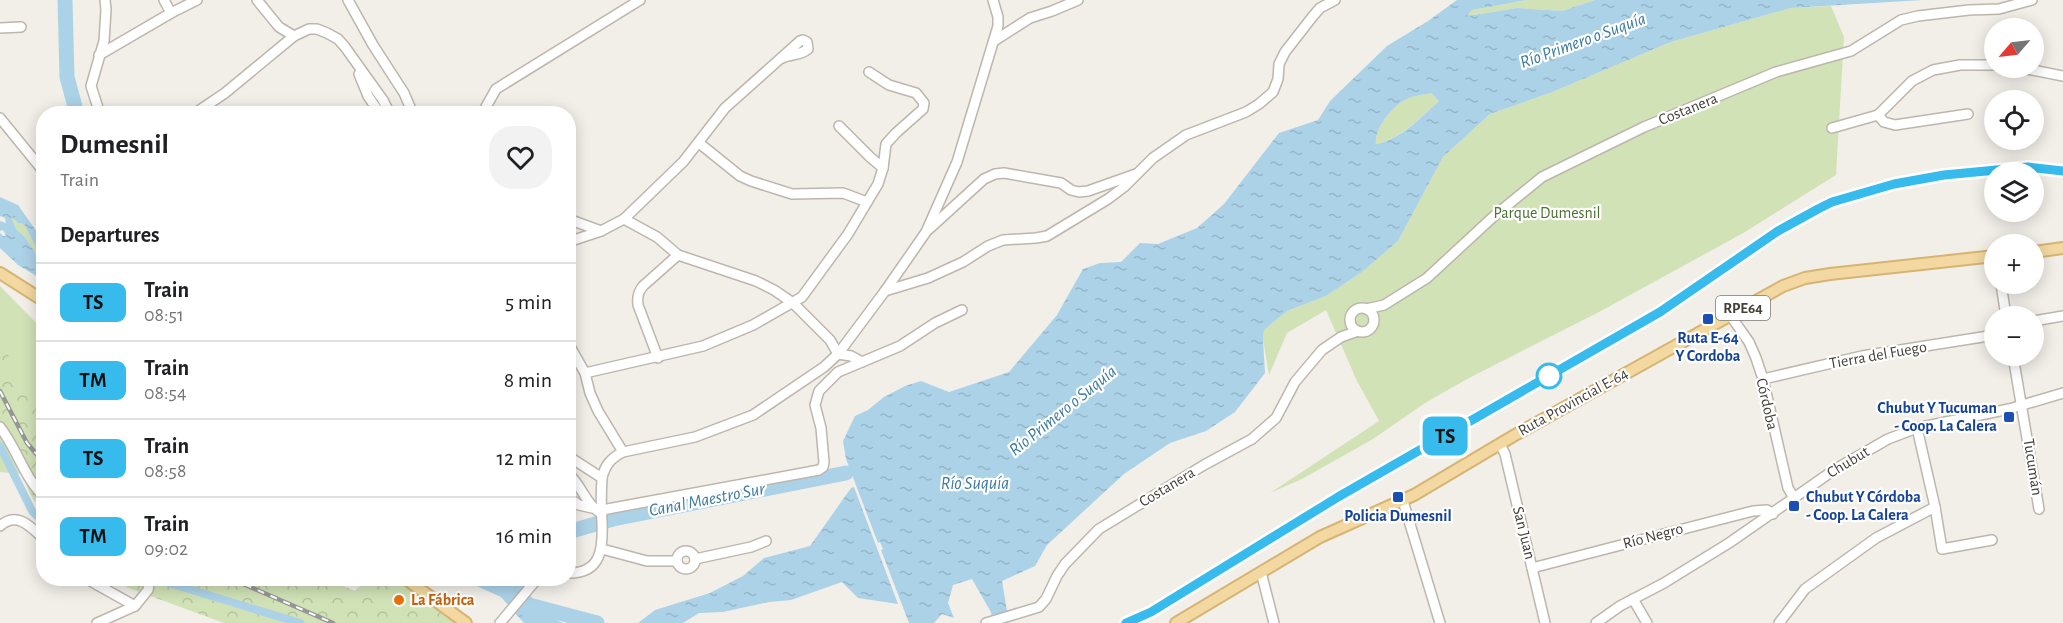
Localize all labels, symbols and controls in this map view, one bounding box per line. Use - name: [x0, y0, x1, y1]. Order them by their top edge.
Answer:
- water label: Río Primero o Suquía: [1518, 10, 1648, 72]
- north arrow: [1984, 18, 2044, 78]
- map controls: [1984, 18, 2044, 366]
- street label: Costanera: [1656, 90, 1720, 128]
- button: locate: [1984, 90, 2044, 150]
- button: heart: [489, 126, 552, 189]
- text: Dumesnil: [60, 131, 169, 159]
- button: layers: [1984, 162, 2044, 222]
- text: Train: [60, 170, 99, 190]
- park label: Parque Dumesnil: [1493, 205, 1601, 221]
- text: Departures: [60, 224, 160, 246]
- button: +: [1984, 234, 2044, 294]
- text: Train: [144, 279, 189, 301]
- text: 5 min: [505, 291, 552, 313]
- text: TS: [83, 292, 103, 313]
- road number: RPE64: [1716, 296, 1770, 320]
- text: 08:51: [144, 305, 184, 325]
- button: −: [1984, 306, 2044, 366]
- marker: Ruta E-64 Y Cordoba: [1701, 312, 1715, 326]
- place label: Ruta E-64 Y Cordoba: [1675, 330, 1741, 364]
- street label: Tierra del Fuego: [1828, 339, 1928, 371]
- text: Train: [144, 357, 189, 379]
- water label: Río Primero o Suquía: [1006, 362, 1120, 460]
- unlabelled marker: [1536, 363, 1562, 389]
- street label: Ruta Provincial E-64: [1515, 365, 1631, 439]
- text: 8 min: [504, 369, 552, 391]
- text: TM: [79, 370, 107, 391]
- street label: Córdoba: [1753, 377, 1781, 431]
- text: 08:54: [144, 383, 187, 403]
- place label: Chubut Y Tucuman - Coop. La Calera: [1877, 400, 1997, 434]
- marker: Chubut Y Tucuman - Coop. La Calera: [2002, 410, 2016, 424]
- line badge: TS: [1418, 416, 1472, 456]
- text: TS: [1435, 426, 1455, 447]
- text: Train: [144, 435, 189, 457]
- street label: Tucumán: [2021, 437, 2045, 497]
- street label: Chubut: [1824, 443, 1872, 481]
- text: 12 min: [497, 447, 552, 469]
- text: TS: [83, 448, 103, 469]
- text: 08:58: [144, 461, 186, 481]
- street label: Costanera: [1136, 464, 1198, 510]
- water label: Río Suquía: [941, 475, 1009, 493]
- water label: Canal Maestro Sur: [647, 480, 768, 520]
- place label: Chubut Y Córdoba - Coop. La Calera: [1806, 489, 1921, 523]
- marker: Policia Dumesnil: [1391, 490, 1405, 504]
- marker: Chubut Y Córdoba - Coop. La Calera: [1787, 499, 1801, 513]
- street label: San Juan: [1510, 505, 1538, 561]
- place label: Policia Dumesnil: [1344, 508, 1452, 524]
- text: Train: [144, 513, 189, 535]
- street label: Río Negro: [1621, 520, 1685, 552]
- text: 16 min: [496, 525, 552, 547]
- text: TM: [79, 526, 107, 547]
- text: 09:02: [144, 539, 188, 559]
- place label: La Fábrica: [411, 592, 475, 608]
- marker: La Fábrica: [392, 593, 406, 607]

